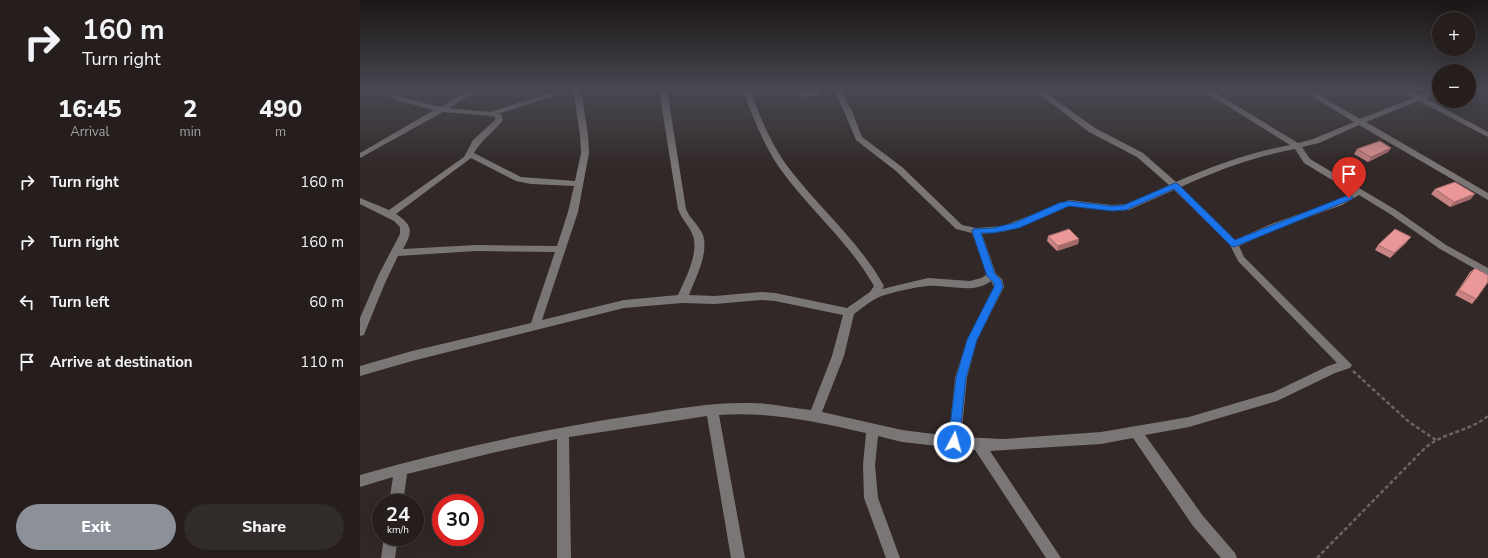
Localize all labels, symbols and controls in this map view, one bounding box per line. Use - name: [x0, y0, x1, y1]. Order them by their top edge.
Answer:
- text: 160 m: [82, 11, 165, 49]
- map controls: [1432, 12, 1476, 108]
- button: +: [1432, 12, 1476, 56]
- icon: right: [16, 16, 68, 68]
- text: Turn right: [82, 47, 161, 71]
- button: −: [1432, 64, 1476, 108]
- text: 16:45: [58, 93, 122, 125]
- text: 2: [183, 93, 198, 125]
- text: 490: [259, 93, 302, 125]
- text: Arrival: [70, 123, 109, 141]
- text: min: [180, 123, 201, 141]
- text: m: [275, 123, 286, 141]
- pin: [1332, 157, 1366, 198]
- icon: arrive: [1338, 163, 1360, 185]
- icon: right: [16, 171, 38, 193]
- text: Turn right: [50, 172, 119, 192]
- text: 160 m: [300, 172, 344, 192]
- icon: right: [16, 231, 38, 253]
- text: Turn right: [50, 232, 119, 252]
- text: 160 m: [300, 232, 344, 252]
- icon: left: [16, 291, 38, 313]
- text: Turn left: [50, 292, 109, 312]
- text: 60 m: [309, 292, 344, 312]
- icon: arrive: [16, 351, 38, 373]
- text: Arrive at destination: [50, 352, 193, 372]
- text: 110 m: [300, 352, 344, 372]
- position arrow: [933, 421, 975, 463]
- speed limit sign: 30: [432, 494, 484, 546]
- text: 24: [386, 501, 410, 528]
- button: Exit: [16, 504, 176, 550]
- button: Share: [184, 504, 344, 550]
- text: km/h: [387, 523, 409, 537]

